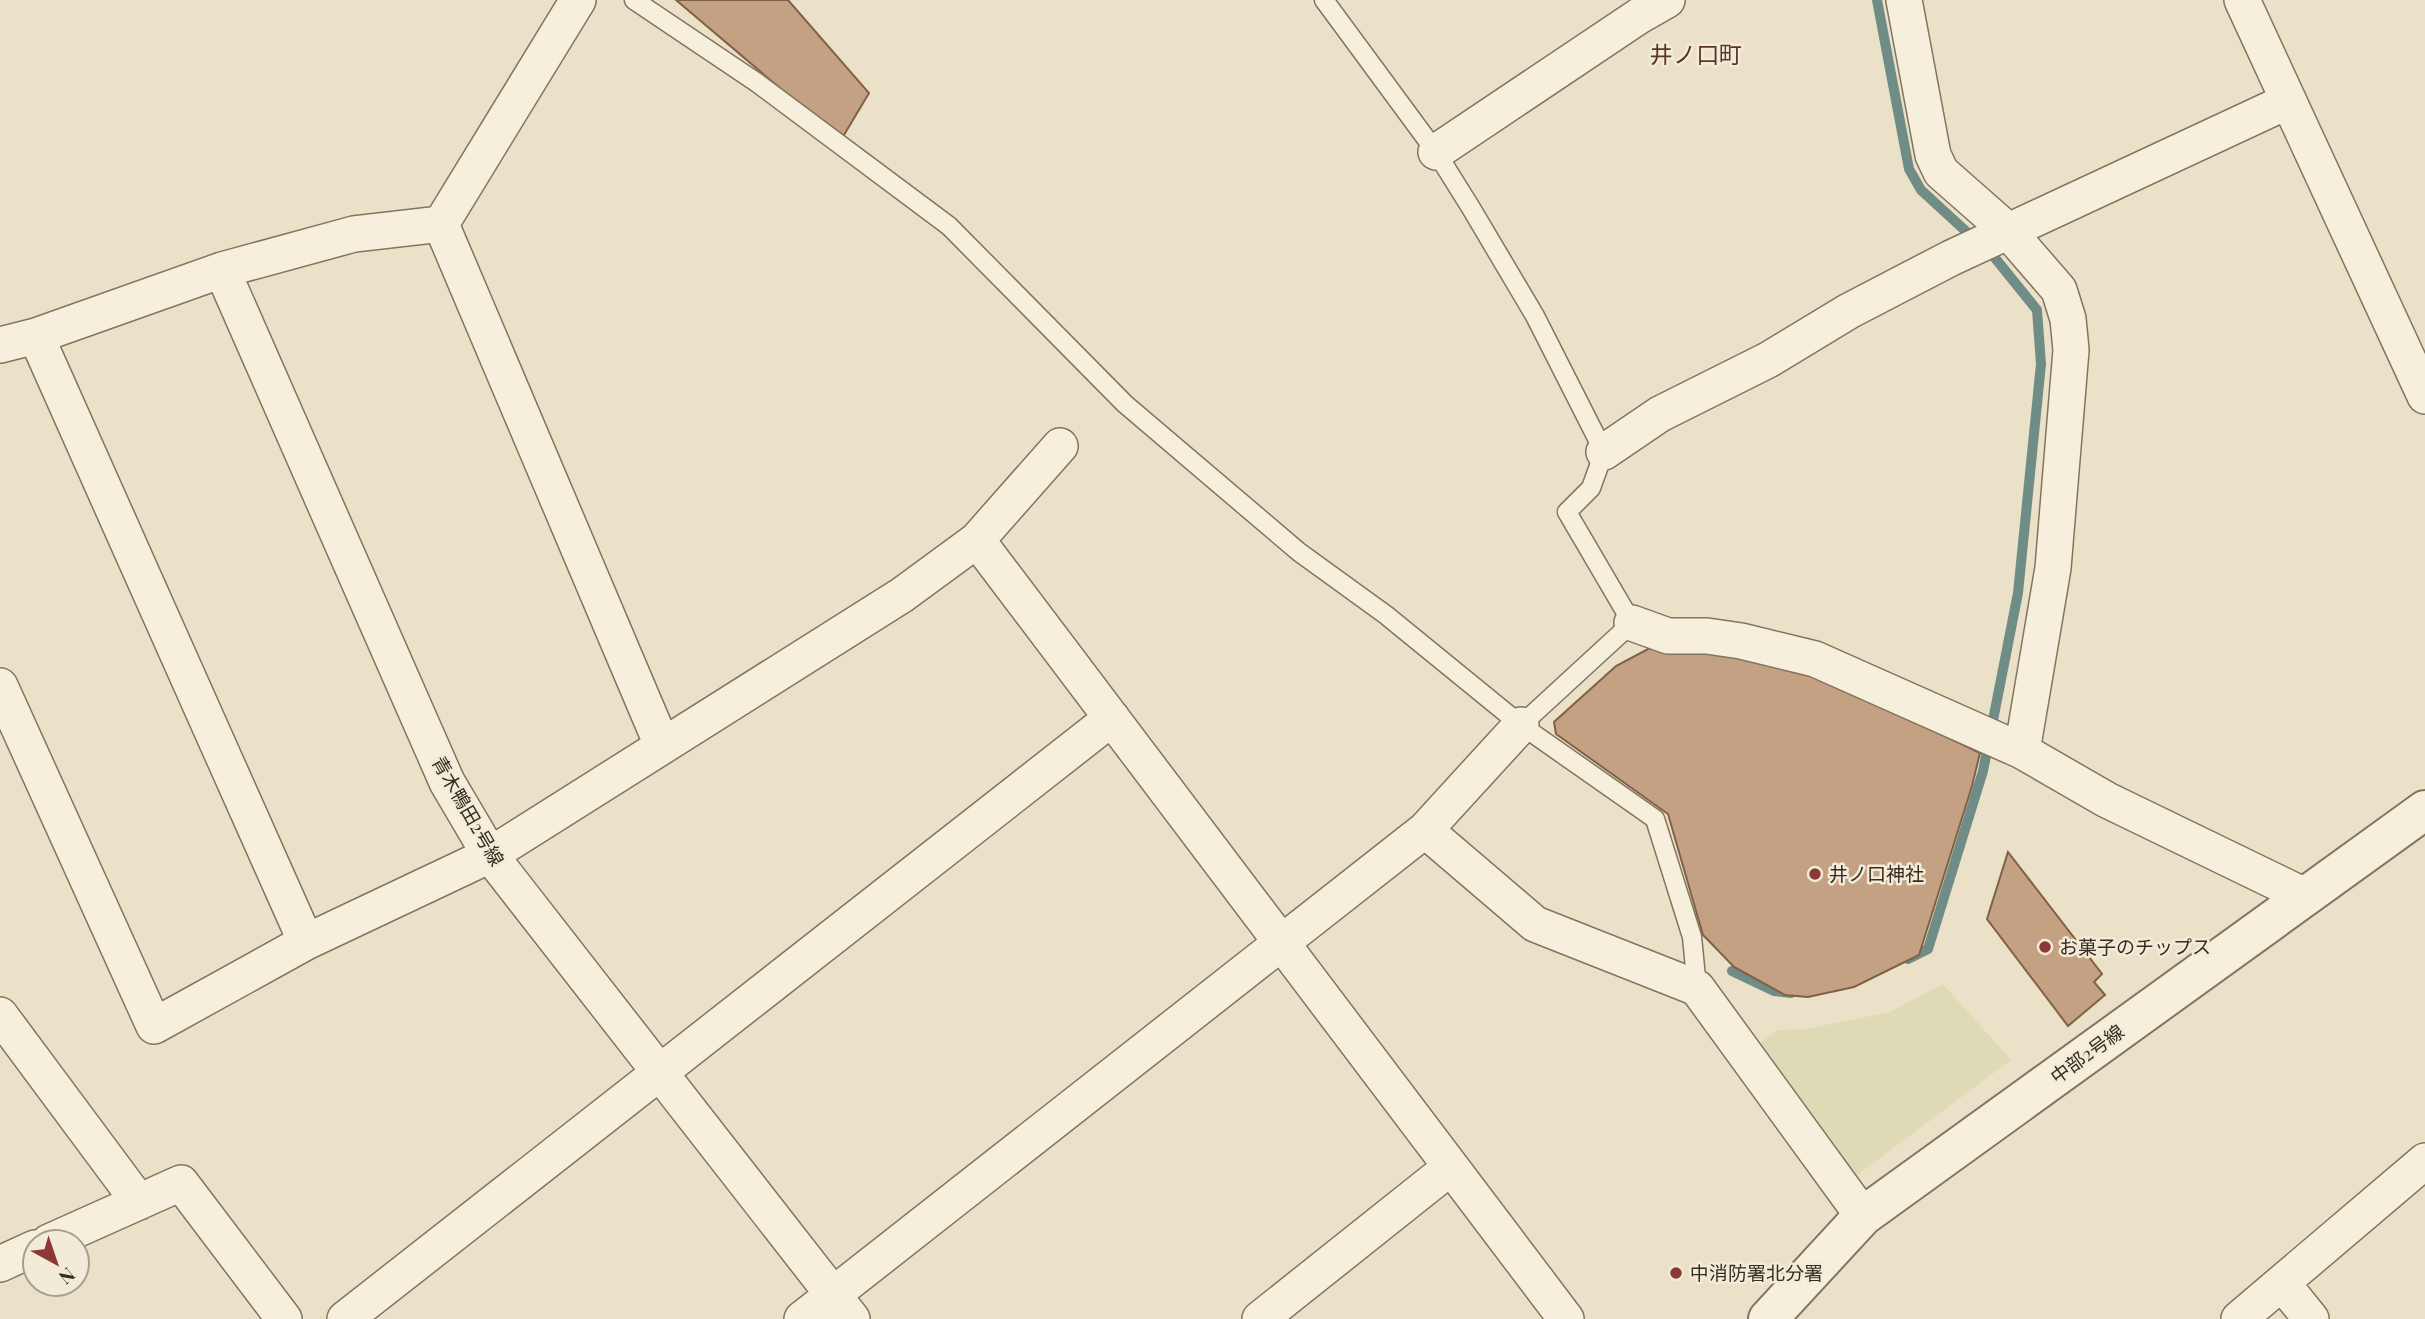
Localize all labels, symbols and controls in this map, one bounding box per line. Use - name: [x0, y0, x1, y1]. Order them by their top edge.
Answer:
- district label: 井ノ口町: [1650, 38, 1742, 69]
- street label: 青木鴨田2号線: [427, 751, 511, 870]
- place label: 井ノ口神社: [1829, 860, 1924, 886]
- marker: 井ノ口神社: [1807, 866, 1823, 882]
- place label: お菓子のチップス: [2059, 933, 2211, 959]
- marker: お菓子のチップス: [2037, 939, 2053, 955]
- street label: 中部2号線: [2044, 1018, 2128, 1089]
- north arrow: [21, 1228, 91, 1298]
- place label: 中消防署北分署: [1690, 1259, 1823, 1285]
- text: N: [54, 1262, 81, 1291]
- marker: 中消防署北分署: [1668, 1265, 1684, 1281]

